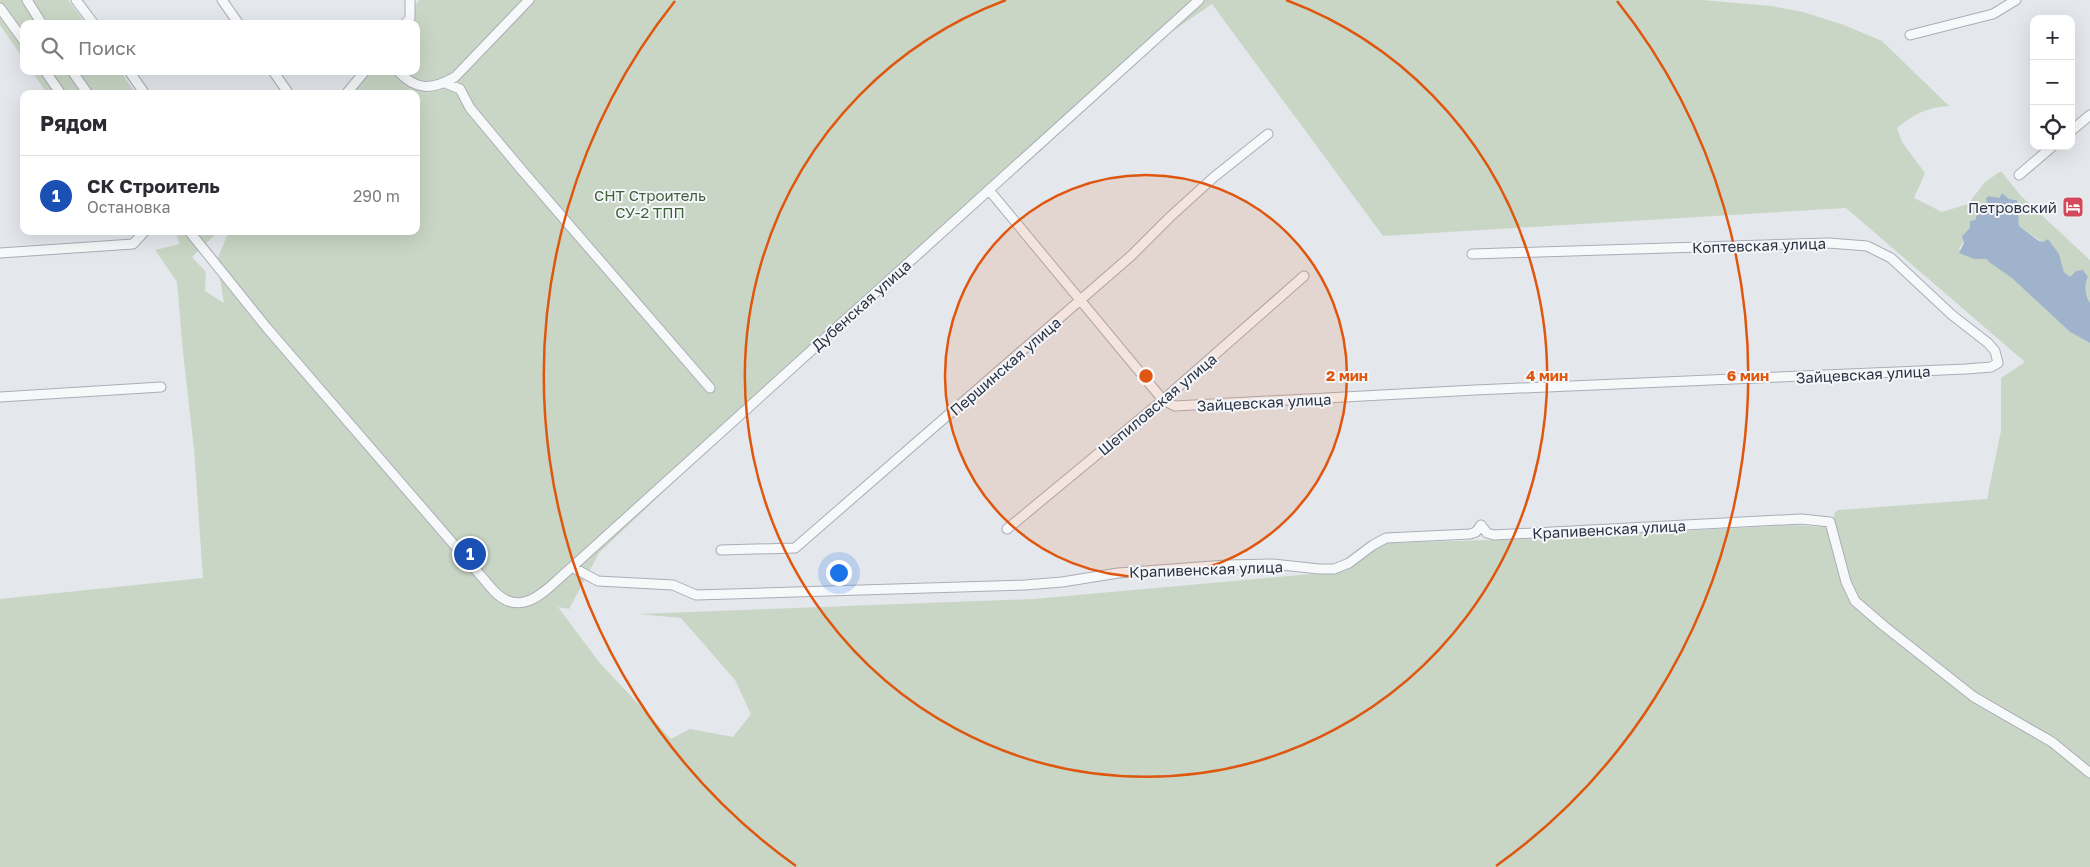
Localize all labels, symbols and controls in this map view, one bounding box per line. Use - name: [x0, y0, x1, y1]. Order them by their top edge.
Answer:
- map controls: [2030, 15, 2075, 150]
- button: +: [2030, 15, 2075, 60]
- search box: [20, 20, 420, 75]
- icon: search: [38, 34, 66, 62]
- text: Поиск: [78, 36, 137, 59]
- button: −: [2030, 60, 2075, 105]
- button: locate: [2030, 105, 2075, 150]
- text: Рядом: [40, 110, 107, 136]
- text: СК Строитель: [87, 174, 220, 197]
- text: 1: [52, 186, 60, 206]
- text: 290 m: [353, 186, 400, 206]
- park label: СНТ Строитель СУ-2 ТПП: [594, 186, 706, 221]
- hotel icon: Петровский: [2061, 195, 2085, 219]
- text: Остановка: [87, 197, 171, 217]
- place label: Петровский: [1968, 198, 2057, 216]
- street label: Коптевская улица: [1692, 234, 1826, 256]
- street label: Дубенская улица: [808, 256, 914, 354]
- street label: Першинская улица: [946, 313, 1064, 419]
- street label: Шепиловская улица: [1094, 349, 1220, 459]
- street label: Зайцевская улица: [1795, 361, 1931, 387]
- text: 2 мин: [1326, 366, 1368, 384]
- text: 4 мин: [1526, 366, 1568, 384]
- text: 6 мин: [1727, 366, 1769, 384]
- centre of rings: [1137, 367, 1155, 385]
- street label: Зайцевская улица: [1196, 389, 1332, 415]
- street label: Крапивенская улица: [1532, 516, 1686, 542]
- pin: 1: [454, 535, 486, 573]
- street label: Крапивенская улица: [1129, 557, 1283, 581]
- your location: [826, 560, 852, 586]

